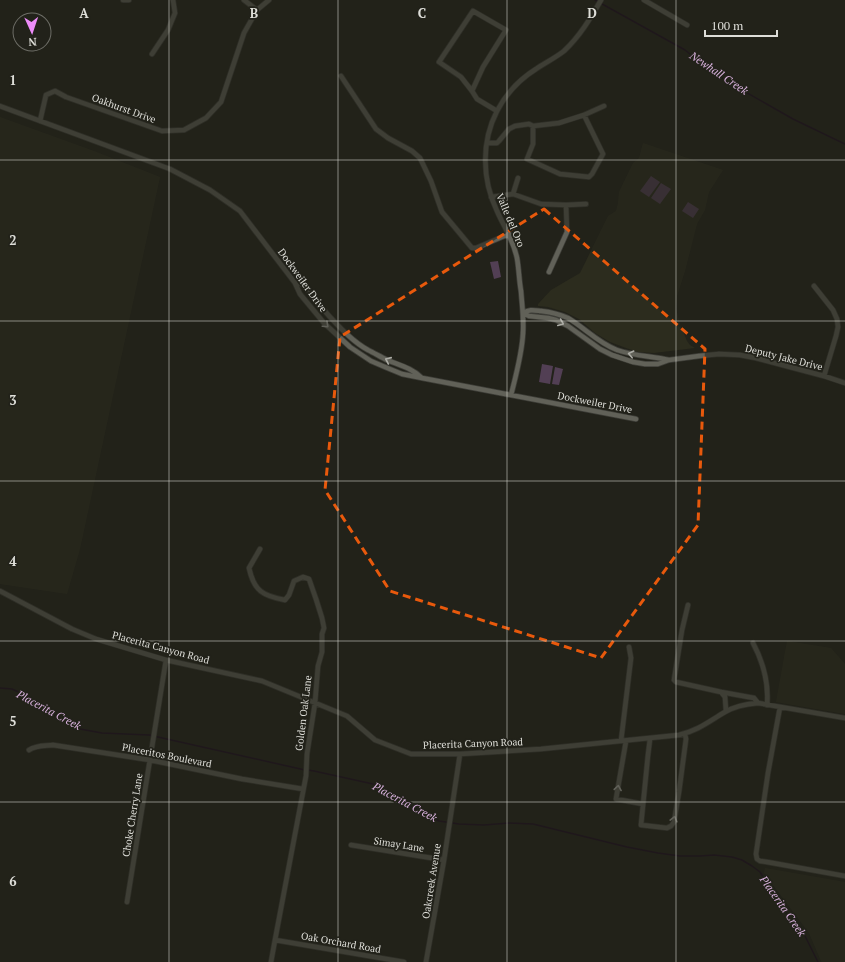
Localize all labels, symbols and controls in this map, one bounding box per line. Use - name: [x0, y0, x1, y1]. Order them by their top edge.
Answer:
- text: A: [79, 4, 89, 22]
- text: B: [250, 4, 258, 22]
- text: C: [418, 4, 426, 22]
- text: D: [587, 4, 597, 22]
- north arrow: [12, 12, 52, 52]
- scale bar: [705, 12, 777, 38]
- text: 100 m: [711, 18, 744, 33]
- text: N: [27, 35, 37, 49]
- water label: Newhall Creek: [686, 48, 752, 98]
- text: 1: [9, 71, 17, 89]
- street label: Oakhurst Drive: [90, 91, 158, 126]
- street label: Valle del Oro: [493, 191, 528, 250]
- text: 2: [9, 231, 17, 249]
- street label: Dockweiler Drive: [275, 246, 330, 315]
- one-way arrow: [556, 318, 564, 326]
- one-way arrow: [321, 321, 329, 328]
- street label: Deputy Jake Drive: [744, 342, 824, 373]
- one-way arrow: [628, 350, 635, 359]
- one-way arrow: [385, 357, 393, 365]
- street label: Dockweiler Drive: [556, 389, 633, 416]
- text: 3: [9, 391, 17, 409]
- text: 4: [9, 552, 17, 570]
- street label: Placerita Canyon Road: [111, 628, 211, 667]
- street label: Golden Oak Lane: [292, 675, 315, 752]
- water label: Placerita Creek: [13, 687, 84, 733]
- text: 5: [9, 712, 17, 730]
- street label: Placerita Canyon Road: [423, 735, 524, 752]
- street label: Placeritos Boulevard: [121, 740, 213, 771]
- street label: Choke Cherry Lane: [119, 772, 146, 858]
- water label: Placerita Creek: [369, 779, 440, 825]
- one-way arrow: [613, 785, 622, 791]
- one-way arrow: [669, 815, 677, 822]
- street label: Simay Lane: [373, 834, 425, 855]
- street label: Oakcreek Avenue: [419, 842, 444, 920]
- text: 6: [9, 872, 17, 890]
- water label: Placerita Creek: [756, 872, 810, 940]
- street label: Oak Orchard Road: [300, 929, 382, 956]

